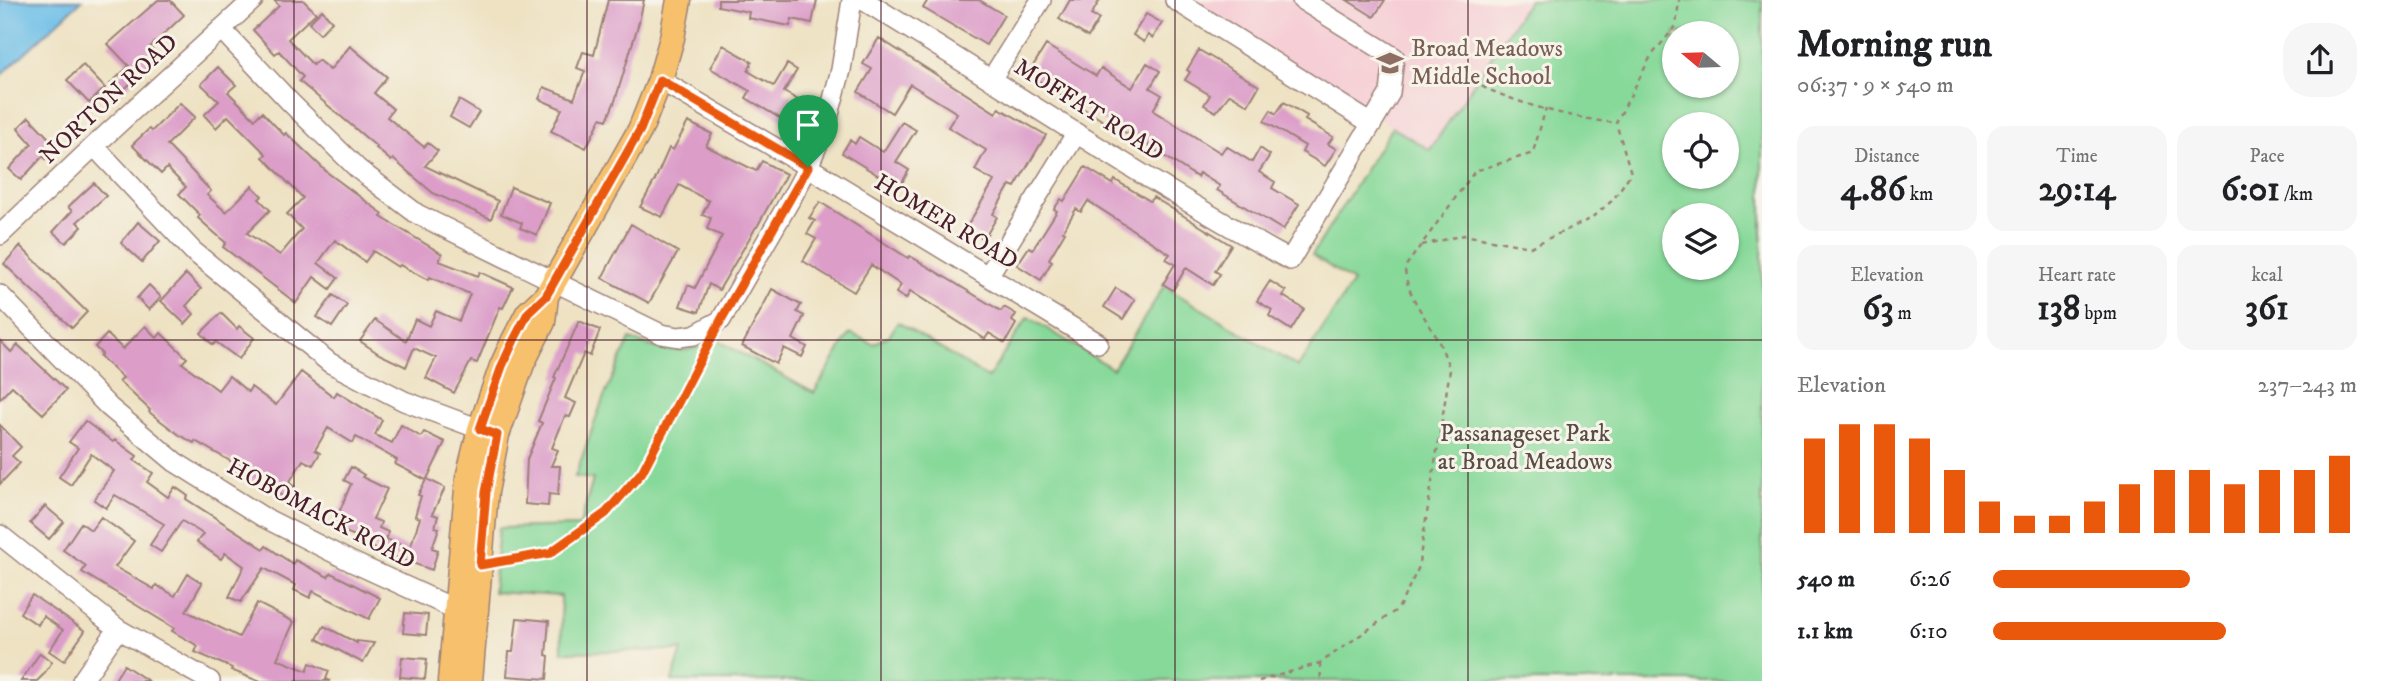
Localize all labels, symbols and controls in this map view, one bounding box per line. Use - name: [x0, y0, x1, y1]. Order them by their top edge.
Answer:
- north arrow: [1662, 21, 1740, 98]
- map controls: [1662, 21, 1739, 280]
- text: Morning run: [1797, 21, 1992, 69]
- button: share: [2283, 23, 2357, 97]
- street label: NORTON ROAD: [34, 27, 184, 171]
- place label: Broad Meadows Middle School: [1411, 34, 1563, 92]
- school or university icon: Broad Meadows Middle School: [1375, 48, 1405, 78]
- street label: MOFFAT ROAD: [1009, 52, 1169, 168]
- text: 06:37 · 9 × 540 m: [1797, 71, 1954, 100]
- pin: [778, 95, 838, 167]
- icon: arrive: [789, 106, 827, 144]
- button: locate: [1662, 112, 1739, 189]
- text: Distance: [1854, 145, 1920, 168]
- text: Time: [2056, 145, 2098, 168]
- text: Pace: [2249, 145, 2285, 168]
- street label: HOMER ROAD: [869, 167, 1023, 277]
- text: 4.86: [1841, 168, 1906, 212]
- text: 29:14: [2039, 168, 2115, 212]
- text: 6:01: [2221, 168, 2280, 212]
- text: km: [1906, 183, 1933, 206]
- text: /km: [2280, 183, 2313, 206]
- button: layers: [1662, 203, 1739, 280]
- text: Elevation: [1850, 264, 1924, 287]
- text: Heart rate: [2038, 264, 2116, 287]
- text: kcal: [2251, 264, 2283, 287]
- text: 63: [1862, 287, 1893, 331]
- text: 138: [2037, 287, 2080, 331]
- text: 361: [2245, 287, 2289, 331]
- text: m: [1893, 302, 1912, 325]
- text: bpm: [2080, 302, 2117, 325]
- text: Elevation: [1797, 371, 1886, 400]
- text: 237–243 m: [2258, 371, 2357, 400]
- park label: Passanageset Park at Broad Meadows: [1438, 419, 1612, 477]
- street label: HOBOMACK ROAD: [222, 452, 420, 576]
- text: 540 m: [1797, 565, 1855, 594]
- text: 6:26: [1909, 565, 1950, 594]
- text: 1.1 km: [1797, 617, 1853, 646]
- text: 6:10: [1909, 617, 1948, 646]

